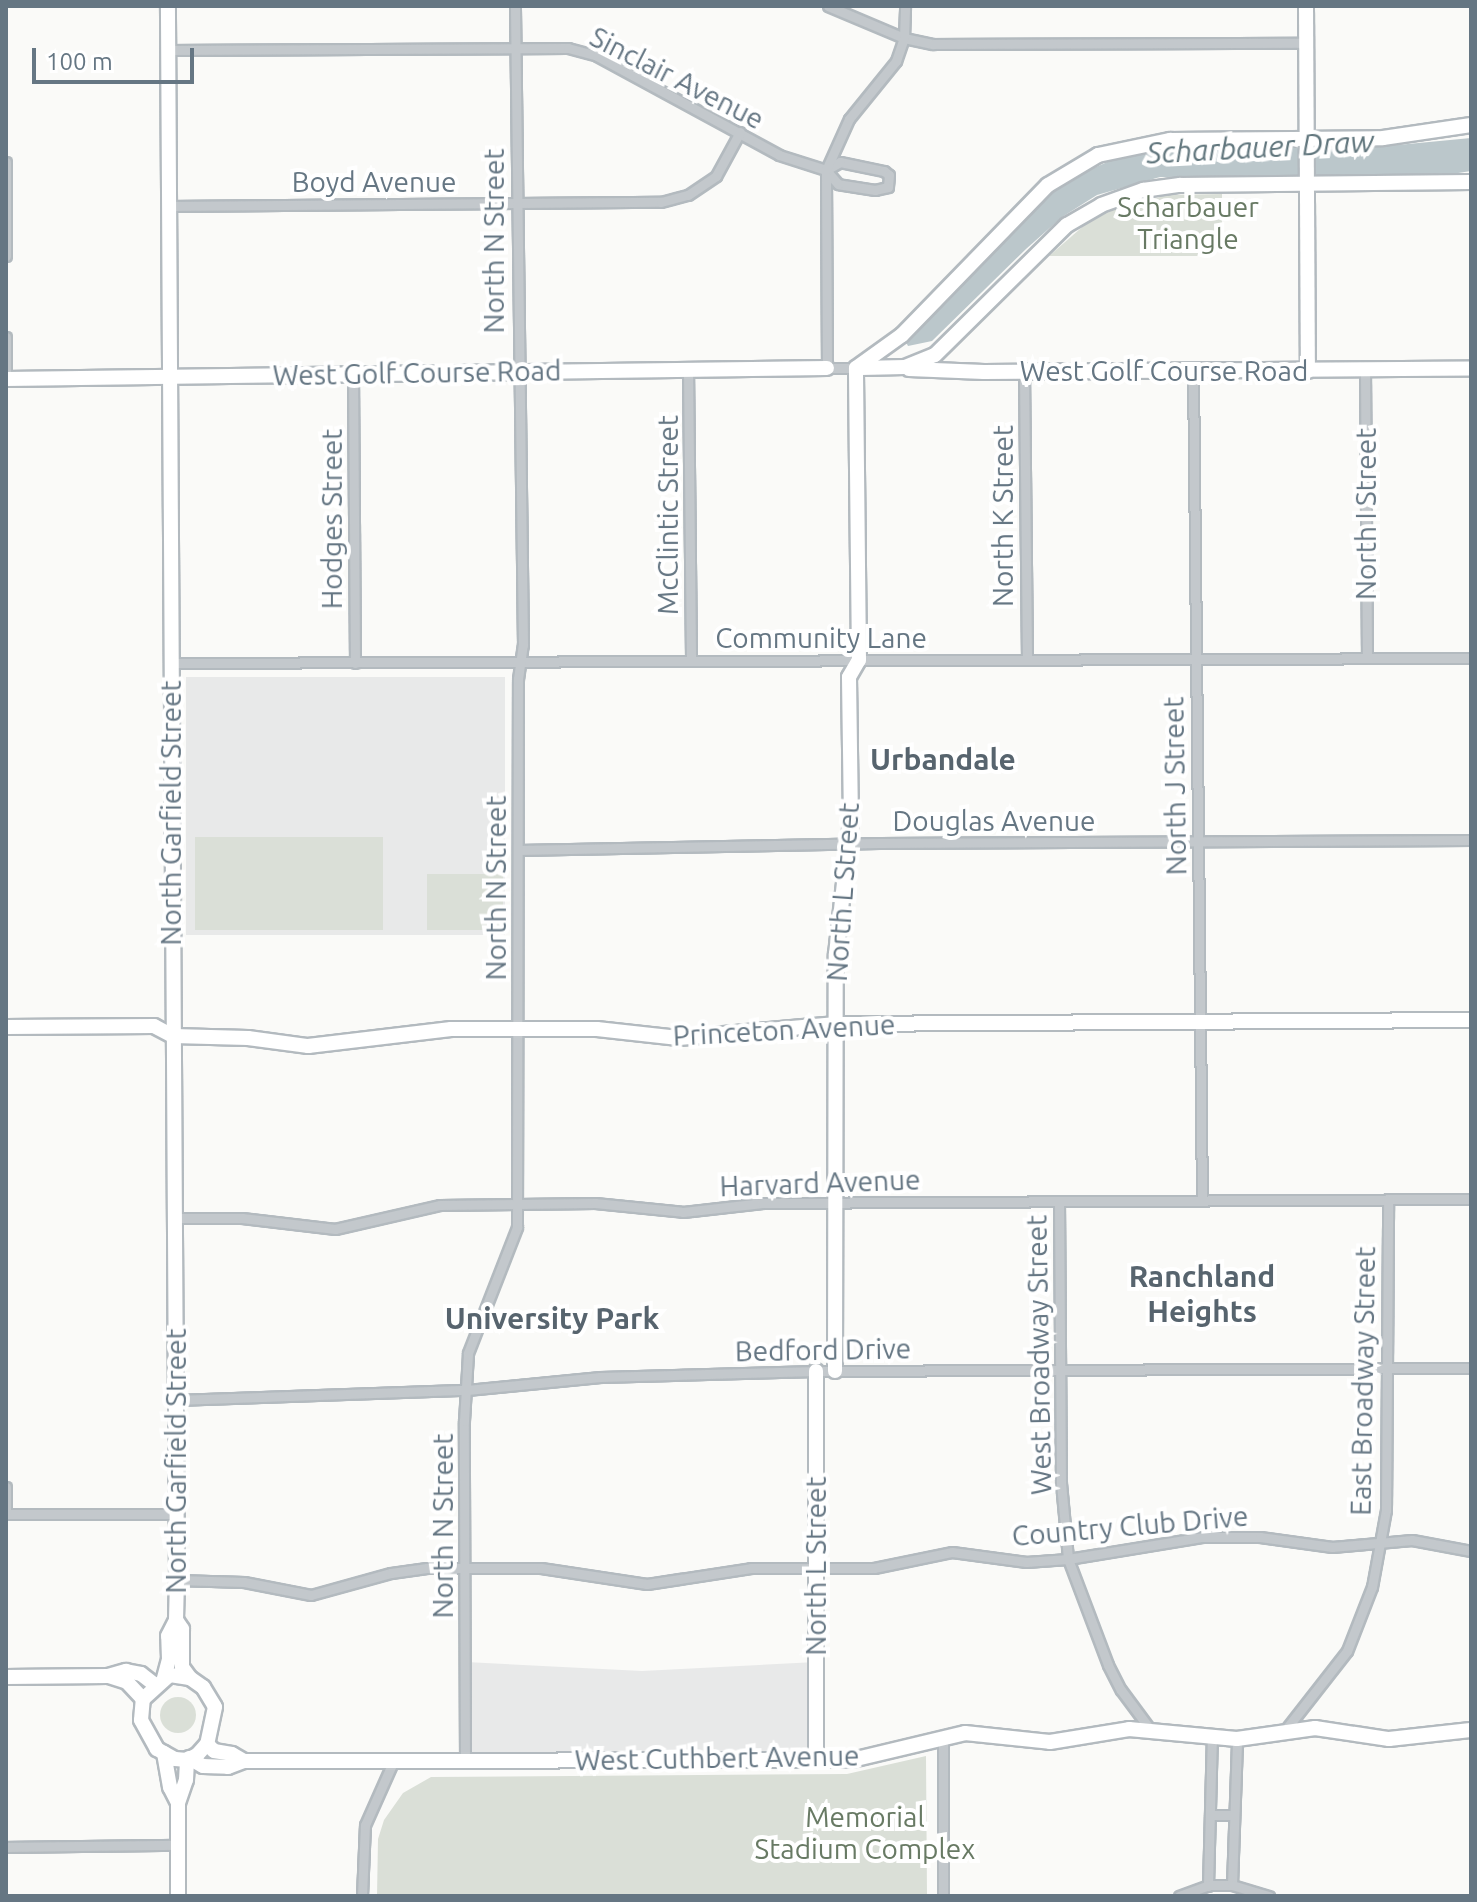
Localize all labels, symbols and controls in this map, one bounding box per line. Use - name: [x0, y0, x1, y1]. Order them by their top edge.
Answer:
- street label: Sinclair Avenue: [585, 20, 769, 136]
- scale bar: [36, 32, 198, 82]
- text: 100 m: [46, 48, 113, 75]
- water label: Scharbauer Draw: [1145, 123, 1375, 171]
- street label: North N Street: [477, 149, 511, 333]
- street label: Boyd Avenue: [292, 165, 456, 199]
- park label: Scharbauer Triangle: [1117, 190, 1259, 256]
- street label: West Golf Course Road: [272, 354, 562, 392]
- street label: West Golf Course Road: [1020, 354, 1308, 388]
- street label: McClintic Street: [651, 415, 685, 615]
- street label: North K Street: [986, 425, 1020, 607]
- street label: North I Street: [1349, 428, 1383, 600]
- street label: Hodges Street: [315, 429, 349, 609]
- street label: Community Lane: [715, 621, 927, 655]
- street label: North Garfield Street: [154, 680, 188, 946]
- street label: North J Street: [1157, 696, 1193, 876]
- district label: Urbandale: [870, 741, 1016, 777]
- street label: North N Street: [479, 796, 513, 980]
- street label: North L Street: [820, 801, 866, 983]
- street label: Douglas Avenue: [893, 804, 1095, 838]
- street label: Princeton Avenue: [672, 1007, 896, 1053]
- street label: Harvard Avenue: [719, 1163, 921, 1203]
- street label: West Broadway Street: [1020, 1215, 1058, 1495]
- street label: East Broadway Street: [1344, 1246, 1382, 1516]
- district label: Ranchland Heights: [1129, 1258, 1275, 1328]
- district label: University Park: [445, 1300, 659, 1336]
- street label: North Garfield Street: [159, 1328, 193, 1594]
- street label: Bedford Drive: [735, 1332, 911, 1368]
- street label: North N Street: [426, 1434, 460, 1618]
- street label: North L Street: [799, 1476, 833, 1656]
- street label: Country Club Drive: [1010, 1499, 1250, 1553]
- street label: West Cuthbert Avenue: [574, 1739, 860, 1777]
- park label: Memorial Stadium Complex: [755, 1800, 975, 1866]

